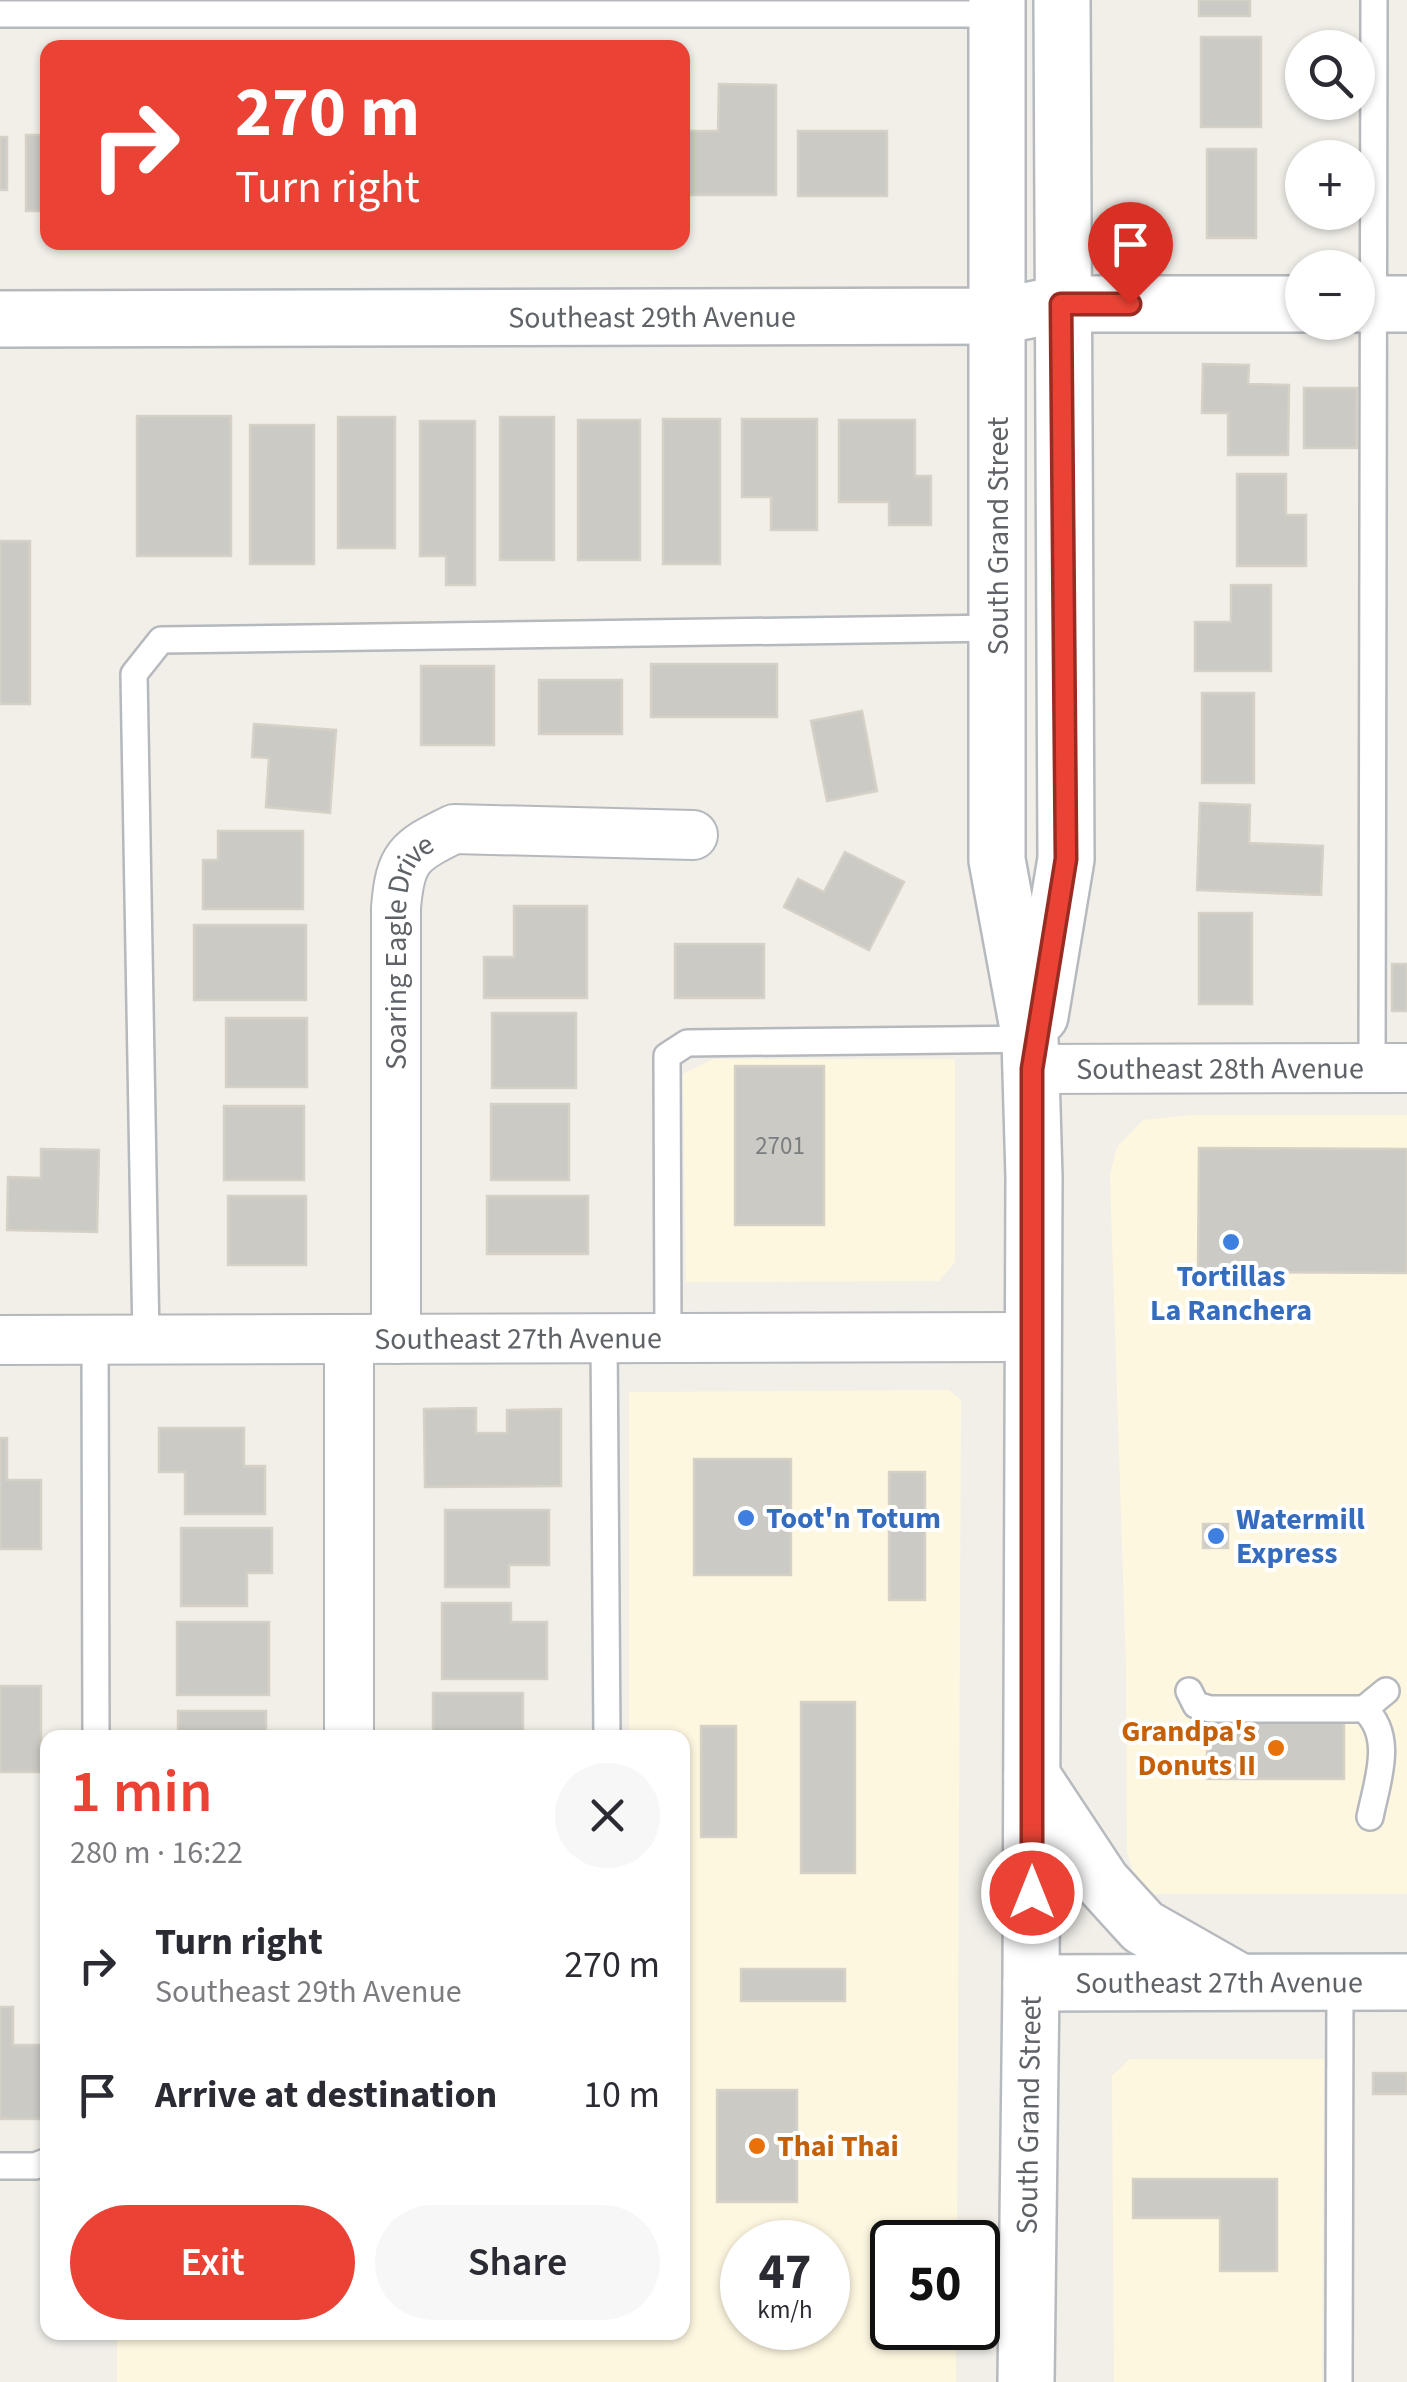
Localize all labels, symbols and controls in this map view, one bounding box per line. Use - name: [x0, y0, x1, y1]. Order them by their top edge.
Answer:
- map controls: [1285, 30, 1375, 340]
- button: search: [1285, 30, 1375, 120]
- text: 270 m: [235, 63, 420, 163]
- icon: right: [70, 80, 200, 210]
- button: +: [1285, 140, 1375, 230]
- text: Turn right: [235, 156, 420, 220]
- pin: [1088, 202, 1173, 305]
- icon: arrive: [1103, 217, 1158, 272]
- button: −: [1285, 250, 1375, 340]
- street label: Southeast 29th Avenue: [508, 295, 796, 339]
- street label: South Grand Street: [977, 417, 1020, 655]
- street label: Soaring Eagle Drive: [374, 823, 442, 1070]
- street label: Southeast 28th Avenue: [1076, 1047, 1364, 1090]
- house number: 2701: [755, 1128, 805, 1164]
- marker: Tortillas La Ranchera: [1220, 1231, 1242, 1253]
- place label: Tortillas La Ranchera: [1150, 1255, 1312, 1332]
- street label: Southeast 27th Avenue: [374, 1317, 662, 1360]
- place label: Toot'n Totum: [766, 1497, 941, 1540]
- place label: Watermill Express: [1236, 1498, 1365, 1575]
- marker: Toot'n Totum: [735, 1507, 757, 1529]
- marker: Watermill Express: [1205, 1525, 1227, 1547]
- place label: Grandpa's Donuts II: [1121, 1710, 1256, 1787]
- marker: Grandpa's Donuts II: [1265, 1737, 1287, 1759]
- text: 1 min: [70, 1750, 213, 1835]
- button: close: [555, 1763, 660, 1868]
- text: 280 m · 16:22: [70, 1830, 243, 1876]
- position arrow: [980, 1841, 1084, 1945]
- text: Turn right: [155, 1915, 323, 1969]
- icon: right: [70, 1938, 125, 1993]
- text: 270 m: [564, 1938, 660, 1992]
- street label: Southeast 27th Avenue: [1075, 1961, 1363, 2004]
- text: Southeast 29th Avenue: [155, 1969, 462, 2015]
- street label: South Grand Street: [1005, 1995, 1053, 2235]
- icon: arrive: [70, 2068, 125, 2123]
- text: Arrive at destination: [155, 2068, 497, 2122]
- text: 10 m: [583, 2068, 660, 2122]
- place label: Thai Thai: [777, 2125, 899, 2168]
- marker: Thai Thai: [746, 2135, 768, 2157]
- button: Exit: [70, 2205, 355, 2320]
- button: Share: [375, 2205, 660, 2320]
- speed limit sign: 50: [870, 2220, 1000, 2350]
- text: 47: [759, 2237, 811, 2308]
- text: km/h: [757, 2292, 813, 2328]

